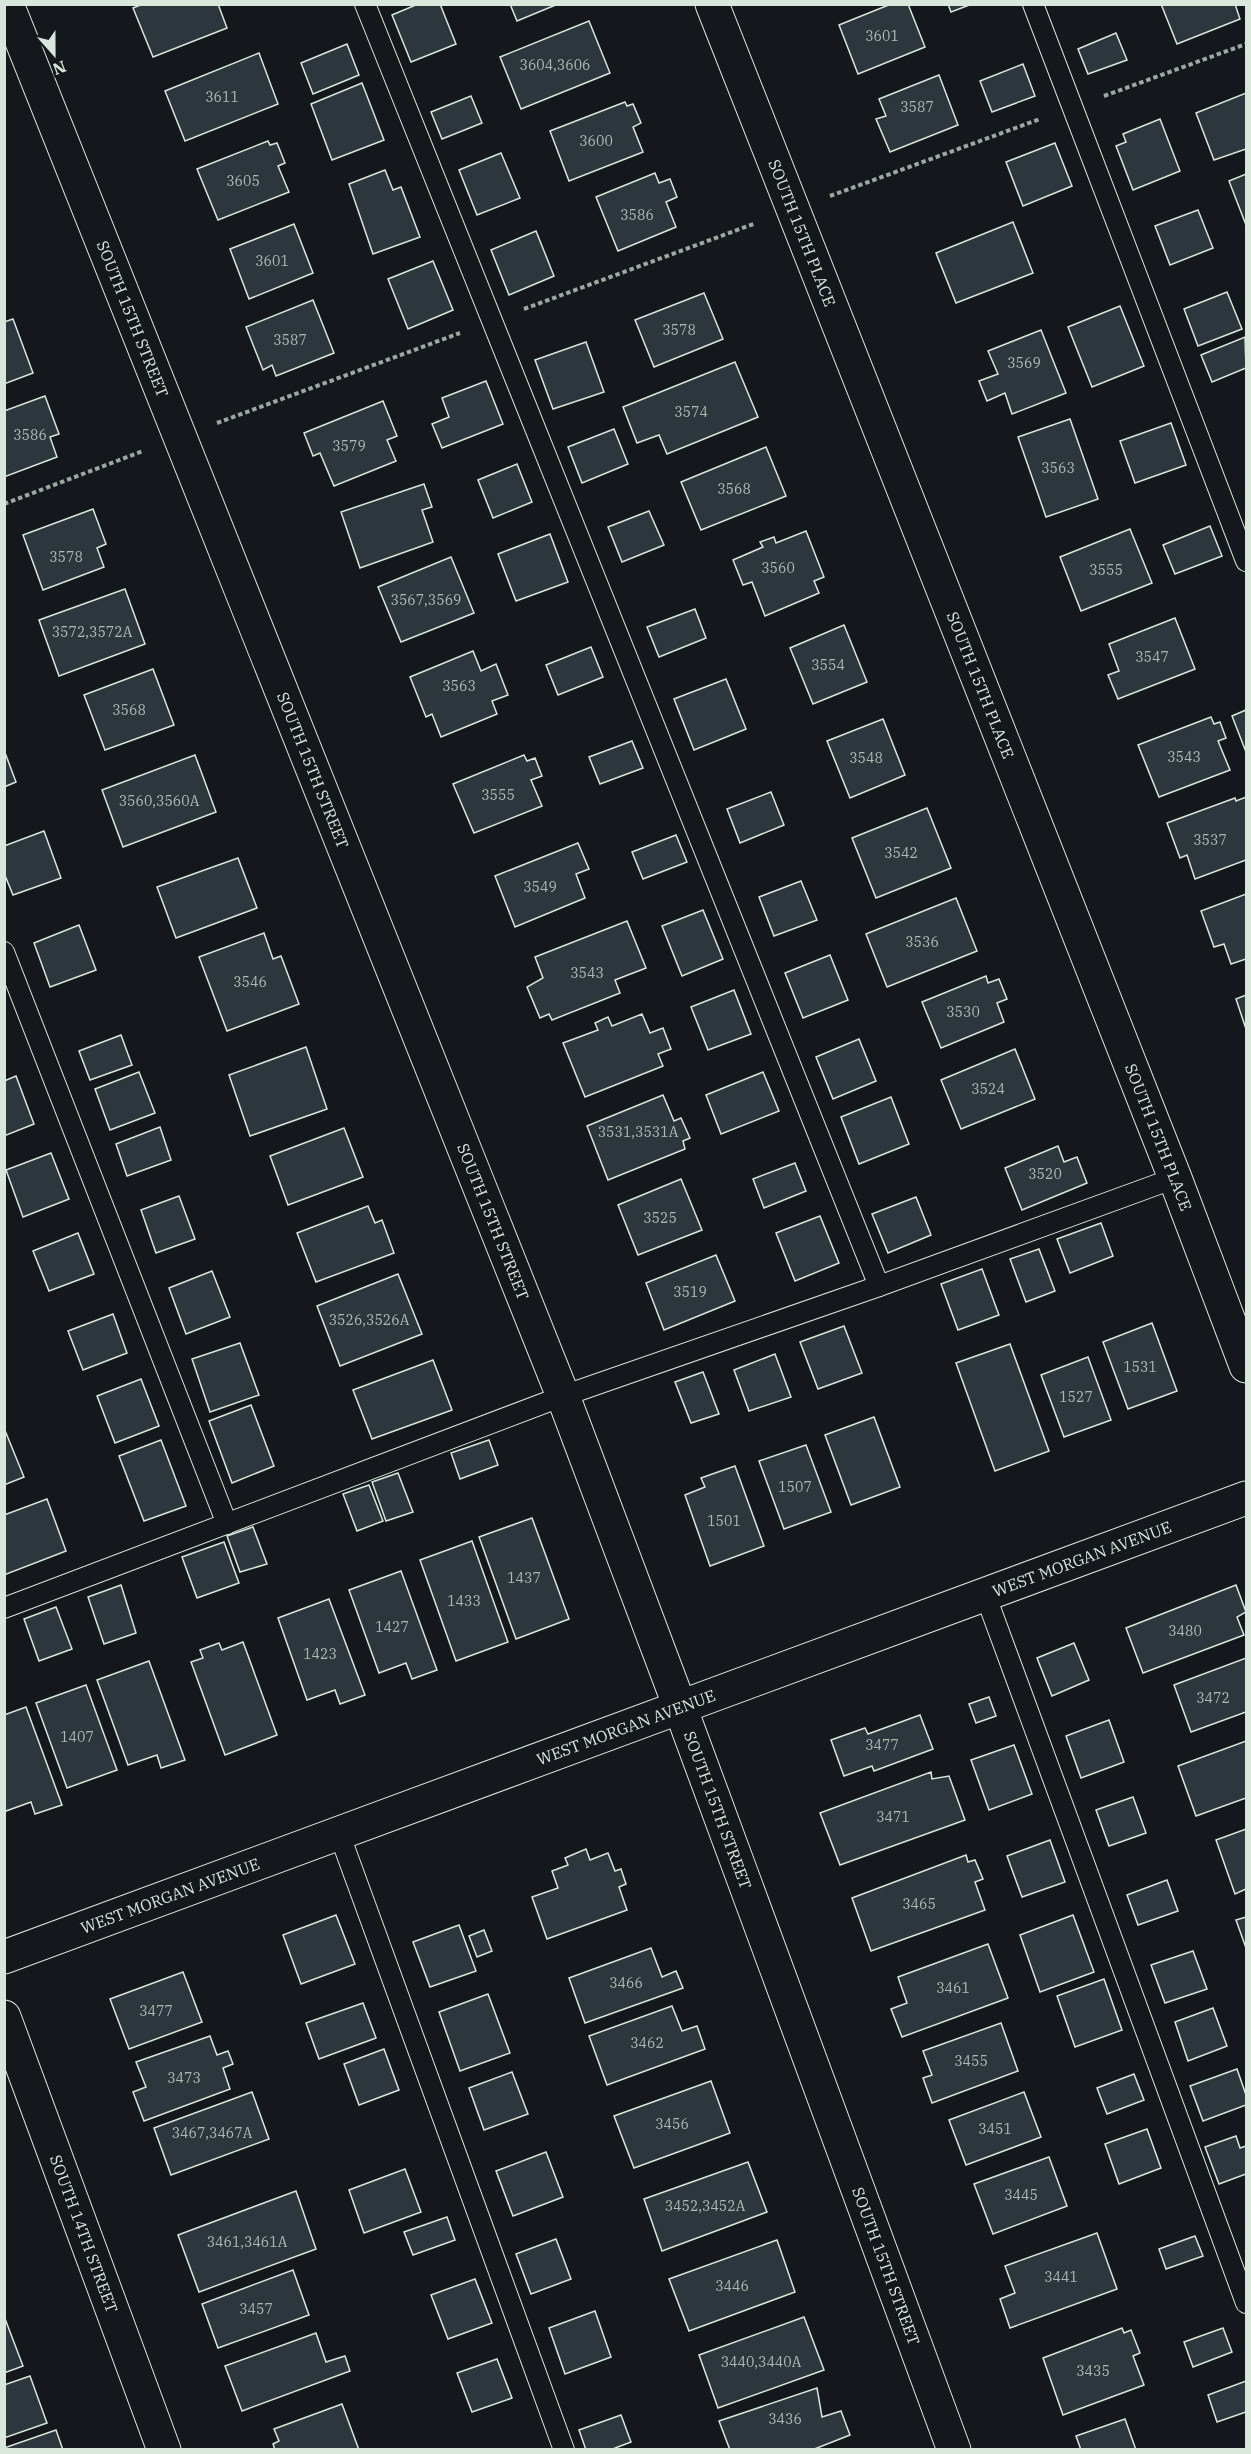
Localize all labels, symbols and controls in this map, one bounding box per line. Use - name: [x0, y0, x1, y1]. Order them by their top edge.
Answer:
- north arrow: [24, 24, 84, 84]
- house number: 3601: [865, 27, 899, 45]
- text: N: [50, 56, 69, 80]
- house number: 3604,3606: [520, 56, 590, 74]
- house number: 3611: [205, 88, 239, 106]
- house number: 3587: [900, 98, 934, 116]
- house number: 3600: [579, 132, 613, 150]
- street label: SOUTH 15TH PLACE: [764, 156, 840, 309]
- house number: 3605: [226, 172, 260, 190]
- house number: 3586: [620, 206, 654, 224]
- street label: SOUTH 15TH STREET: [93, 238, 173, 400]
- house number: 3601: [255, 252, 289, 270]
- house number: 3578: [662, 321, 696, 339]
- house number: 3587: [273, 331, 307, 349]
- house number: 3569: [1007, 354, 1041, 372]
- house number: 3574: [674, 403, 708, 421]
- house number: 3586: [13, 426, 47, 444]
- house number: 3579: [332, 437, 366, 455]
- house number: 3563: [1041, 459, 1075, 477]
- house number: 3568: [717, 480, 751, 498]
- house number: 3578: [49, 548, 83, 566]
- house number: 3560: [761, 559, 795, 577]
- house number: 3555: [1089, 561, 1123, 579]
- house number: 3567,3569: [391, 591, 461, 609]
- street label: SOUTH 15TH PLACE: [943, 609, 1019, 761]
- house number: 3572,3572A: [52, 623, 133, 641]
- house number: 3547: [1135, 648, 1169, 666]
- house number: 3554: [811, 656, 845, 674]
- house number: 3563: [442, 677, 476, 695]
- street label: SOUTH 15TH STREET: [273, 689, 353, 851]
- house number: 3568: [112, 701, 146, 719]
- house number: 3543: [1167, 748, 1201, 766]
- house number: 3548: [849, 749, 883, 767]
- house number: 3555: [481, 786, 515, 804]
- house number: 3560,3560A: [119, 792, 200, 810]
- house number: 3537: [1193, 831, 1227, 849]
- house number: 3542: [884, 844, 918, 862]
- house number: 3549: [523, 878, 557, 896]
- house number: 3536: [905, 933, 939, 951]
- house number: 3543: [570, 964, 604, 982]
- house number: 3546: [233, 973, 267, 991]
- house number: 3530: [946, 1003, 980, 1021]
- street label: SOUTH 15TH PLACE: [1121, 1061, 1196, 1213]
- house number: 3524: [971, 1080, 1005, 1098]
- house number: 3531,3531A: [598, 1123, 679, 1141]
- street label: SOUTH 15TH STREET: [453, 1140, 534, 1303]
- house number: 3520: [1028, 1165, 1062, 1183]
- house number: 3525: [643, 1209, 677, 1227]
- house number: 3519: [673, 1283, 707, 1301]
- house number: 3526,3526A: [329, 1311, 410, 1329]
- house number: 1531: [1123, 1358, 1157, 1376]
- house number: 1527: [1059, 1388, 1093, 1406]
- house number: 1507: [778, 1478, 812, 1496]
- house number: 1501: [707, 1512, 741, 1530]
- street label: WEST MORGAN AVENUE: [990, 1517, 1174, 1601]
- house number: 1437: [507, 1569, 541, 1587]
- house number: 1433: [447, 1592, 481, 1610]
- house number: 1427: [375, 1618, 409, 1636]
- house number: 3480: [1168, 1622, 1202, 1640]
- house number: 1423: [303, 1645, 337, 1663]
- street label: WEST MORGAN AVENUE: [534, 1685, 718, 1769]
- house number: 3472: [1196, 1689, 1230, 1707]
- house number: 1407: [60, 1728, 94, 1746]
- street label: SOUTH 15TH STREET: [680, 1728, 756, 1892]
- house number: 3477: [865, 1736, 899, 1754]
- house number: 3471: [876, 1808, 910, 1826]
- street label: WEST MORGAN AVENUE: [78, 1853, 262, 1938]
- house number: 3465: [902, 1895, 936, 1913]
- house number: 3466: [609, 1974, 643, 1992]
- house number: 3461: [936, 1979, 970, 1997]
- house number: 3477: [139, 2002, 173, 2020]
- house number: 3462: [630, 2034, 664, 2052]
- house number: 3455: [954, 2052, 988, 2070]
- house number: 3473: [167, 2069, 201, 2087]
- house number: 3456: [655, 2115, 689, 2133]
- house number: 3451: [978, 2120, 1012, 2138]
- house number: 3467,3467A: [172, 2124, 253, 2142]
- street label: SOUTH 14TH STREET: [46, 2152, 122, 2315]
- street label: SOUTH 15TH STREET: [848, 2184, 924, 2348]
- house number: 3445: [1004, 2186, 1038, 2204]
- house number: 3452,3452A: [665, 2197, 746, 2215]
- house number: 3461,3461A: [207, 2233, 288, 2251]
- house number: 3441: [1044, 2268, 1078, 2286]
- house number: 3446: [715, 2277, 749, 2295]
- house number: 3457: [239, 2300, 273, 2318]
- house number: 3440,3440A: [721, 2353, 802, 2371]
- house number: 3435: [1076, 2362, 1110, 2380]
- house number: 3436: [768, 2410, 802, 2428]

